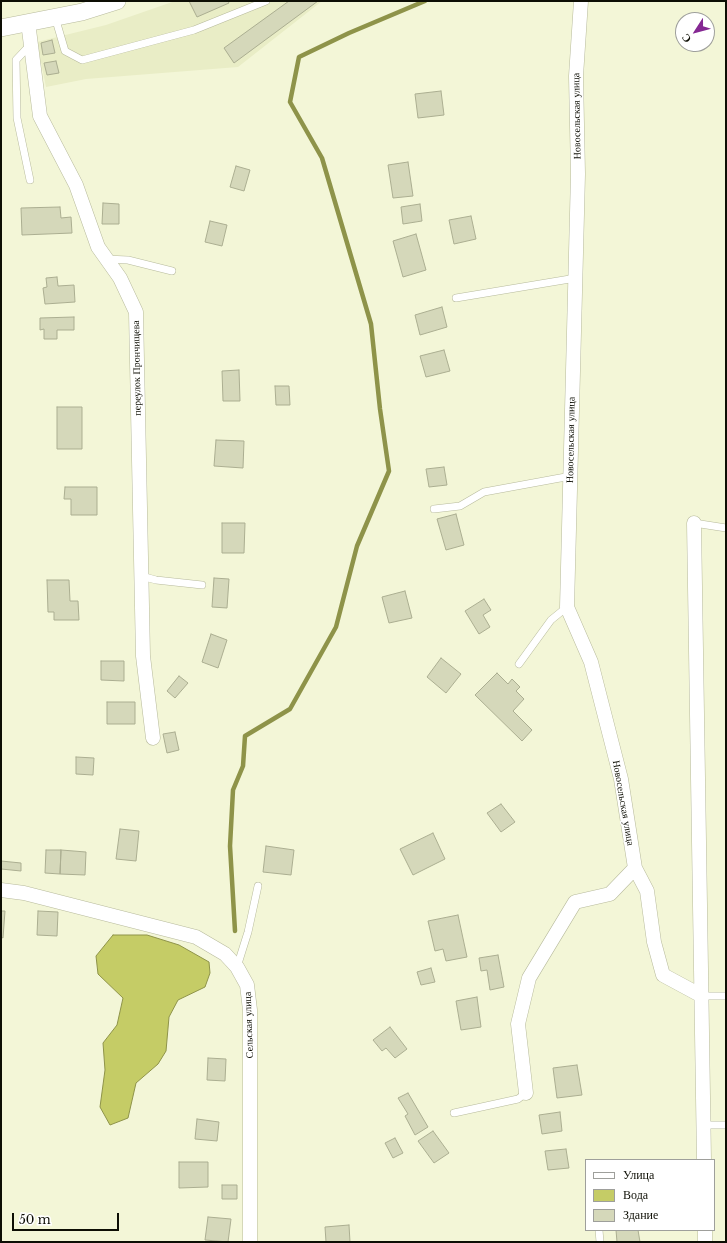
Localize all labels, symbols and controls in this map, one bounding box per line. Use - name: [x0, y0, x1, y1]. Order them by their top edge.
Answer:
- north arrow: [675, 12, 715, 52]
- text: С: [678, 31, 694, 46]
- street label: Новосельская улица: [570, 73, 584, 159]
- street label: переулок Прончищева: [130, 320, 144, 416]
- street label: Новосельская улица: [564, 397, 578, 483]
- street label: Новосельская улица: [610, 759, 636, 847]
- street label: Сельская улица: [242, 992, 256, 1058]
- legend: [585, 1159, 715, 1231]
- text: Улица: [623, 1167, 654, 1182]
- text: Вода: [623, 1187, 648, 1202]
- scale bar: [14, 1205, 121, 1231]
- text: Здание: [623, 1207, 658, 1222]
- text: 50 m: [19, 1212, 51, 1227]

